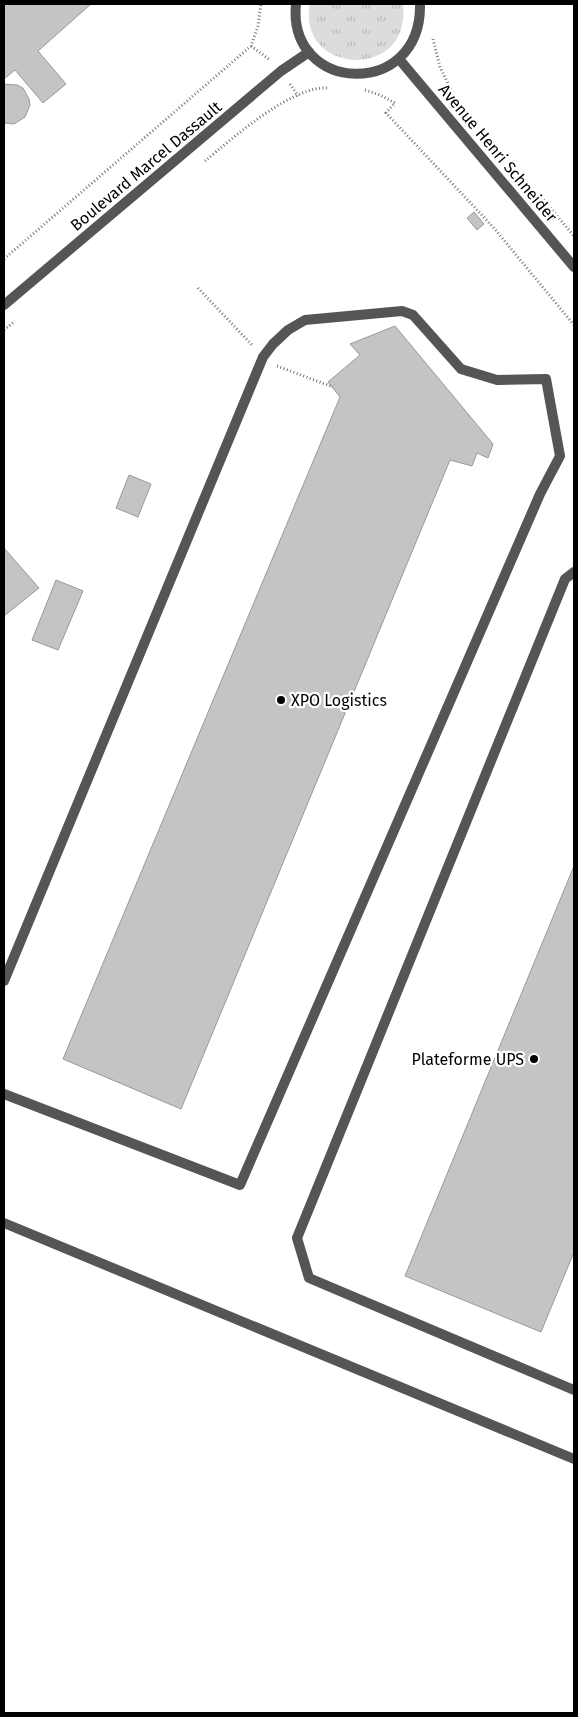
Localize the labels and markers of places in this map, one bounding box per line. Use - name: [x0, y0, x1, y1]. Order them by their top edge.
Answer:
- place label: XPO Logistics: [291, 691, 387, 710]
- marker: XPO Logistics: [275, 694, 287, 706]
- place label: Plateforme UPS: [412, 1050, 524, 1069]
- marker: Plateforme UPS: [528, 1053, 540, 1065]

